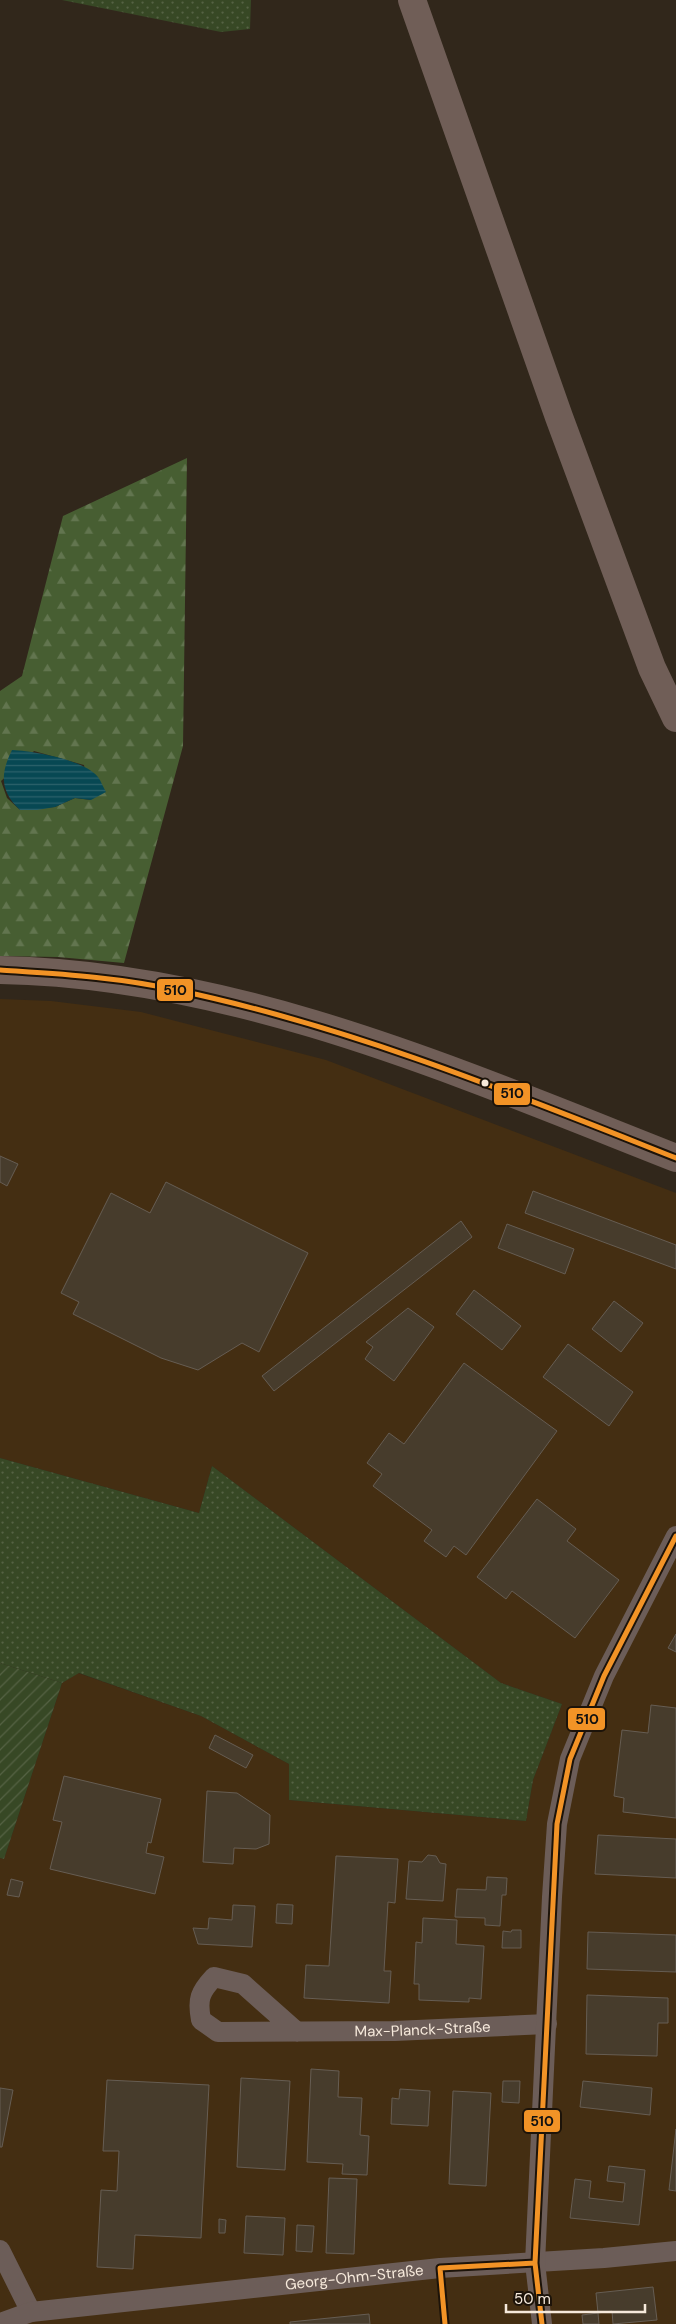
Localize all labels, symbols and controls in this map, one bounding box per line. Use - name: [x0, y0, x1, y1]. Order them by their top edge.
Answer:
- line badge: 510: [156, 978, 194, 1002]
- text: 510: [163, 981, 187, 999]
- unlabelled marker: [480, 1078, 490, 1088]
- line badge: 510: [493, 1082, 531, 1106]
- text: 510: [500, 1084, 524, 1102]
- line badge: 510: [567, 1707, 606, 1731]
- text: 510: [575, 1710, 599, 1728]
- street label: Max-Planck-Straße: [354, 2017, 491, 2041]
- line badge: 510: [523, 2109, 561, 2133]
- text: 510: [530, 2112, 554, 2130]
- street label: Georg-Ohm-Straße: [284, 2260, 424, 2295]
- scale bar: [506, 2282, 645, 2314]
- text: 50 m: [514, 2289, 551, 2309]

